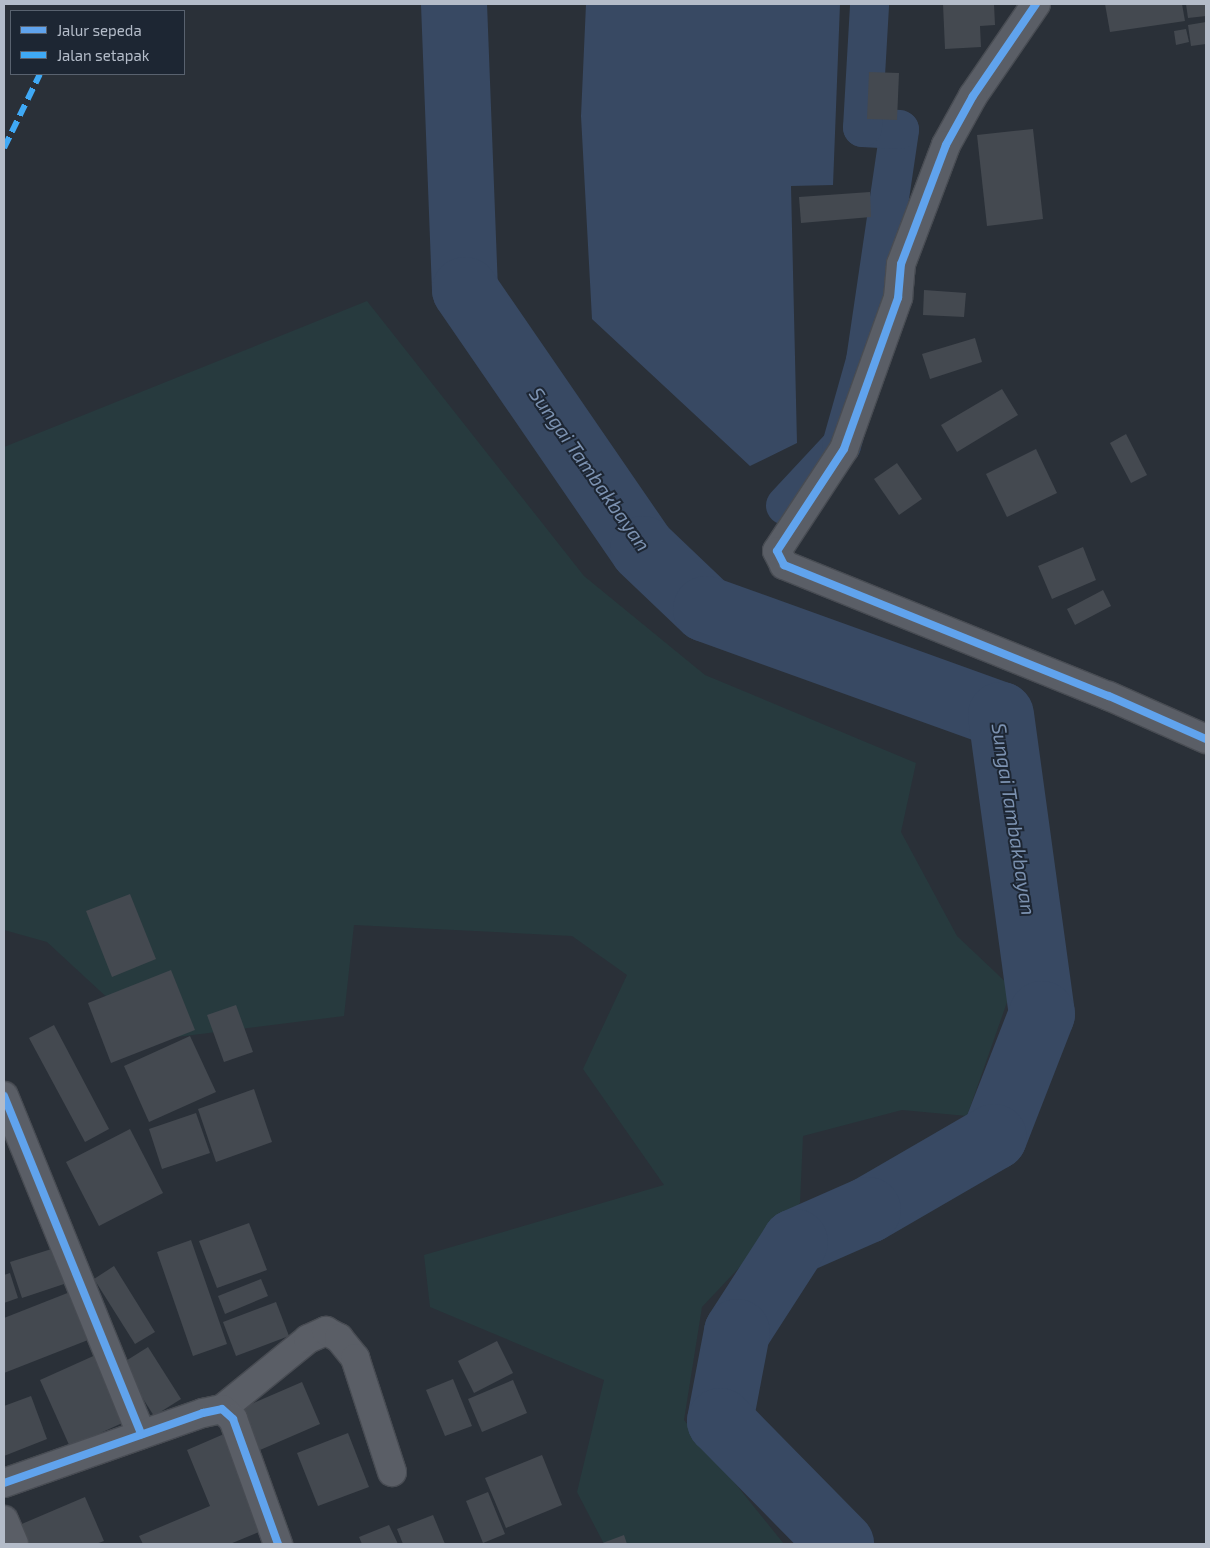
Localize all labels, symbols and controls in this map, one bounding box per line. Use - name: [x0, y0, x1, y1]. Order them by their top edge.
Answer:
- legend: [10, 10, 185, 75]
- text: Jalur sepeda: [57, 21, 142, 39]
- text: Jalan setapak: [57, 46, 149, 64]
- water label: Sungai Tambakbayan: [524, 382, 656, 556]
- water label: Sungai Tambakbayan: [987, 721, 1041, 917]

